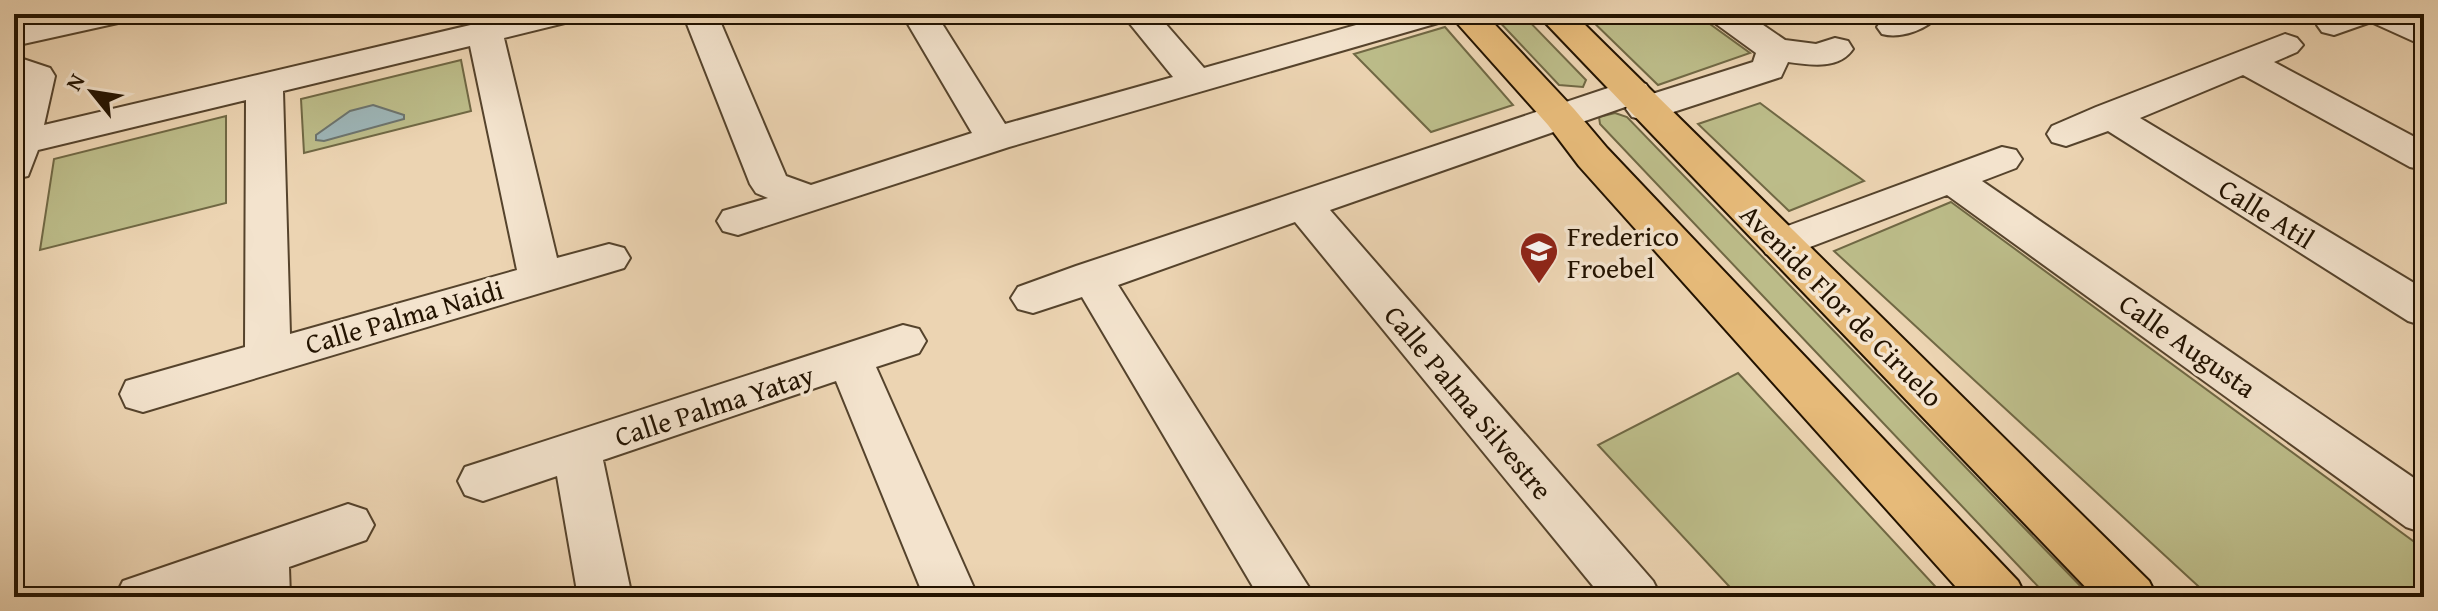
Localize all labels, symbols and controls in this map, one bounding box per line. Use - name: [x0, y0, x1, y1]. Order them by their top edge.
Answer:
- north arrow: [52, 52, 132, 132]
- text: N: [57, 67, 92, 96]
- street label: Calle Atil: [2211, 168, 2323, 259]
- street label: Avenide Flor de Ciruelo: [1731, 194, 1953, 416]
- place label: Frederico Froebel: [1567, 215, 1679, 288]
- school or university icon: Frederico Froebel: [1518, 230, 1560, 285]
- street label: Calle Palma Naidi: [300, 268, 508, 364]
- street label: Calle Augusta: [2111, 283, 2265, 408]
- street label: Calle Palma Silvestre: [1375, 296, 1563, 508]
- street label: Calle Palma Yatay: [609, 353, 819, 457]

